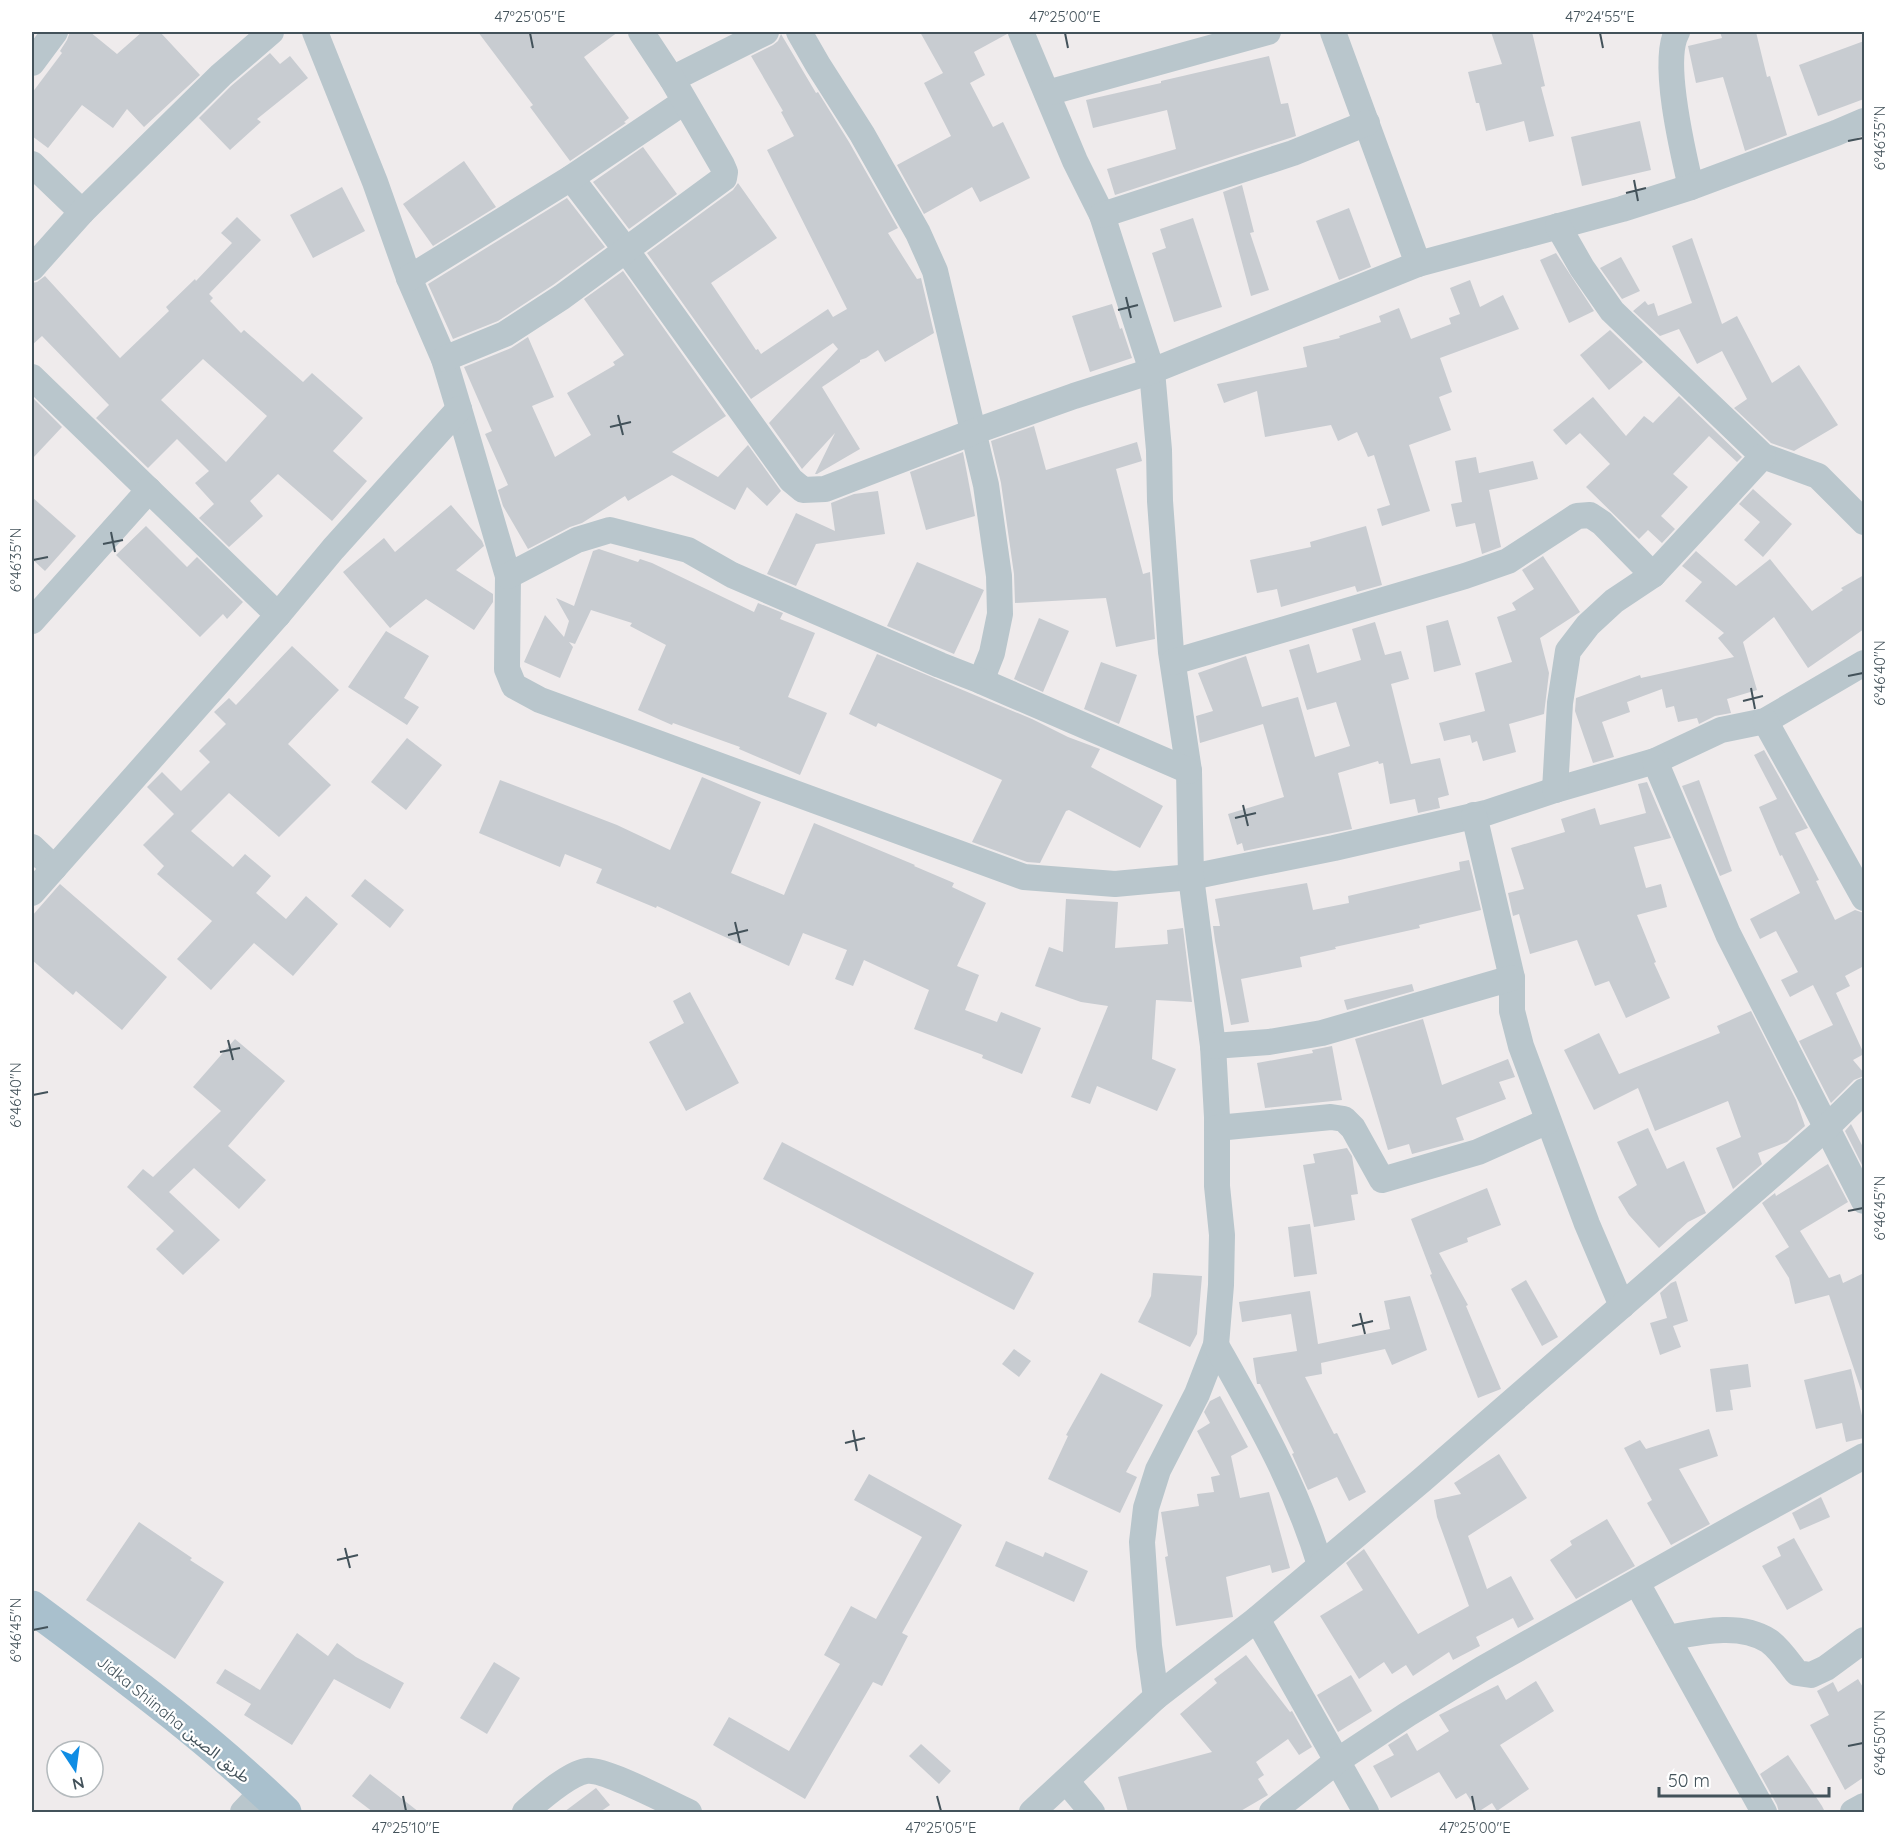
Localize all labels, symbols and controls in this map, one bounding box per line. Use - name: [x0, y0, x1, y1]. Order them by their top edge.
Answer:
- text: 47°25'05"E: [495, 7, 565, 26]
- text: 47°25'00"E: [1029, 7, 1101, 26]
- text: 47°24'55"E: [1565, 7, 1635, 26]
- text: 6°46'35"N: [1870, 106, 1889, 170]
- text: 6°46'35"N: [6, 528, 25, 592]
- text: 6°46'40"N: [1870, 640, 1889, 706]
- text: 6°46'40"N: [6, 1062, 25, 1128]
- text: 6°46'45"N: [1870, 1176, 1889, 1240]
- text: 6°46'45"N: [6, 1598, 25, 1662]
- street label: Jidka Shiinaha طريق الصين: [93, 1651, 255, 1788]
- text: 6°46'50"N: [1870, 1710, 1889, 1776]
- north arrow: [45, 1739, 105, 1799]
- scale bar: [1659, 1760, 1828, 1798]
- text: 50 m: [1668, 1769, 1710, 1792]
- text: N: [70, 1773, 86, 1795]
- text: 47°25'10"E: [372, 1818, 440, 1837]
- text: 47°25'05"E: [906, 1818, 976, 1837]
- text: 47°25'00"E: [1439, 1818, 1511, 1837]

